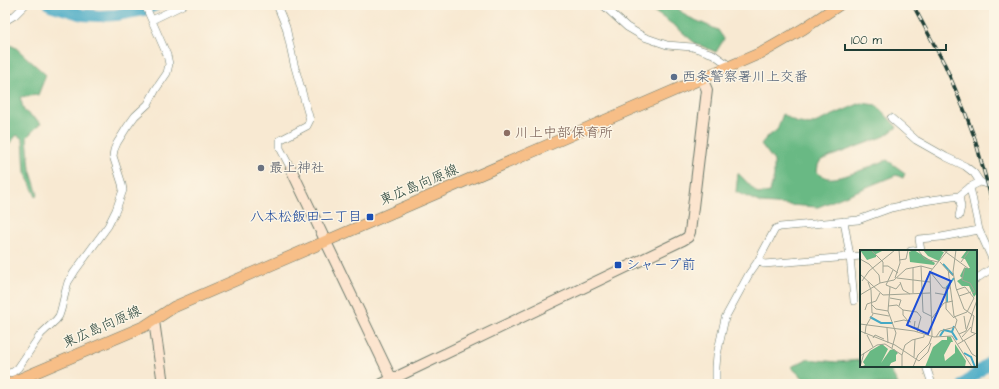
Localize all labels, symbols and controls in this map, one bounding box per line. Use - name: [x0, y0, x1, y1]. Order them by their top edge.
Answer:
- scale bar: [845, 26, 946, 52]
- text: 100 m: [851, 32, 882, 49]
- place label: 西条警察署川上交番: [682, 67, 808, 87]
- marker: 西条警察署川上交番: [669, 72, 679, 82]
- place label: 川上中部保育所: [515, 123, 613, 143]
- marker: 川上中部保育所: [502, 128, 512, 138]
- place label: 最上神社: [269, 158, 325, 178]
- street label: 東広島向原線: [376, 159, 462, 211]
- marker: 最上神社: [256, 163, 266, 173]
- place label: 八本松飯田二丁目: [250, 207, 362, 227]
- marker: 八本松飯田二丁目: [365, 212, 375, 222]
- inset map: [860, 250, 977, 367]
- place label: シャープ前: [626, 255, 695, 275]
- marker: シャープ前: [613, 260, 623, 270]
- street label: 東広島向原線: [60, 301, 144, 353]

